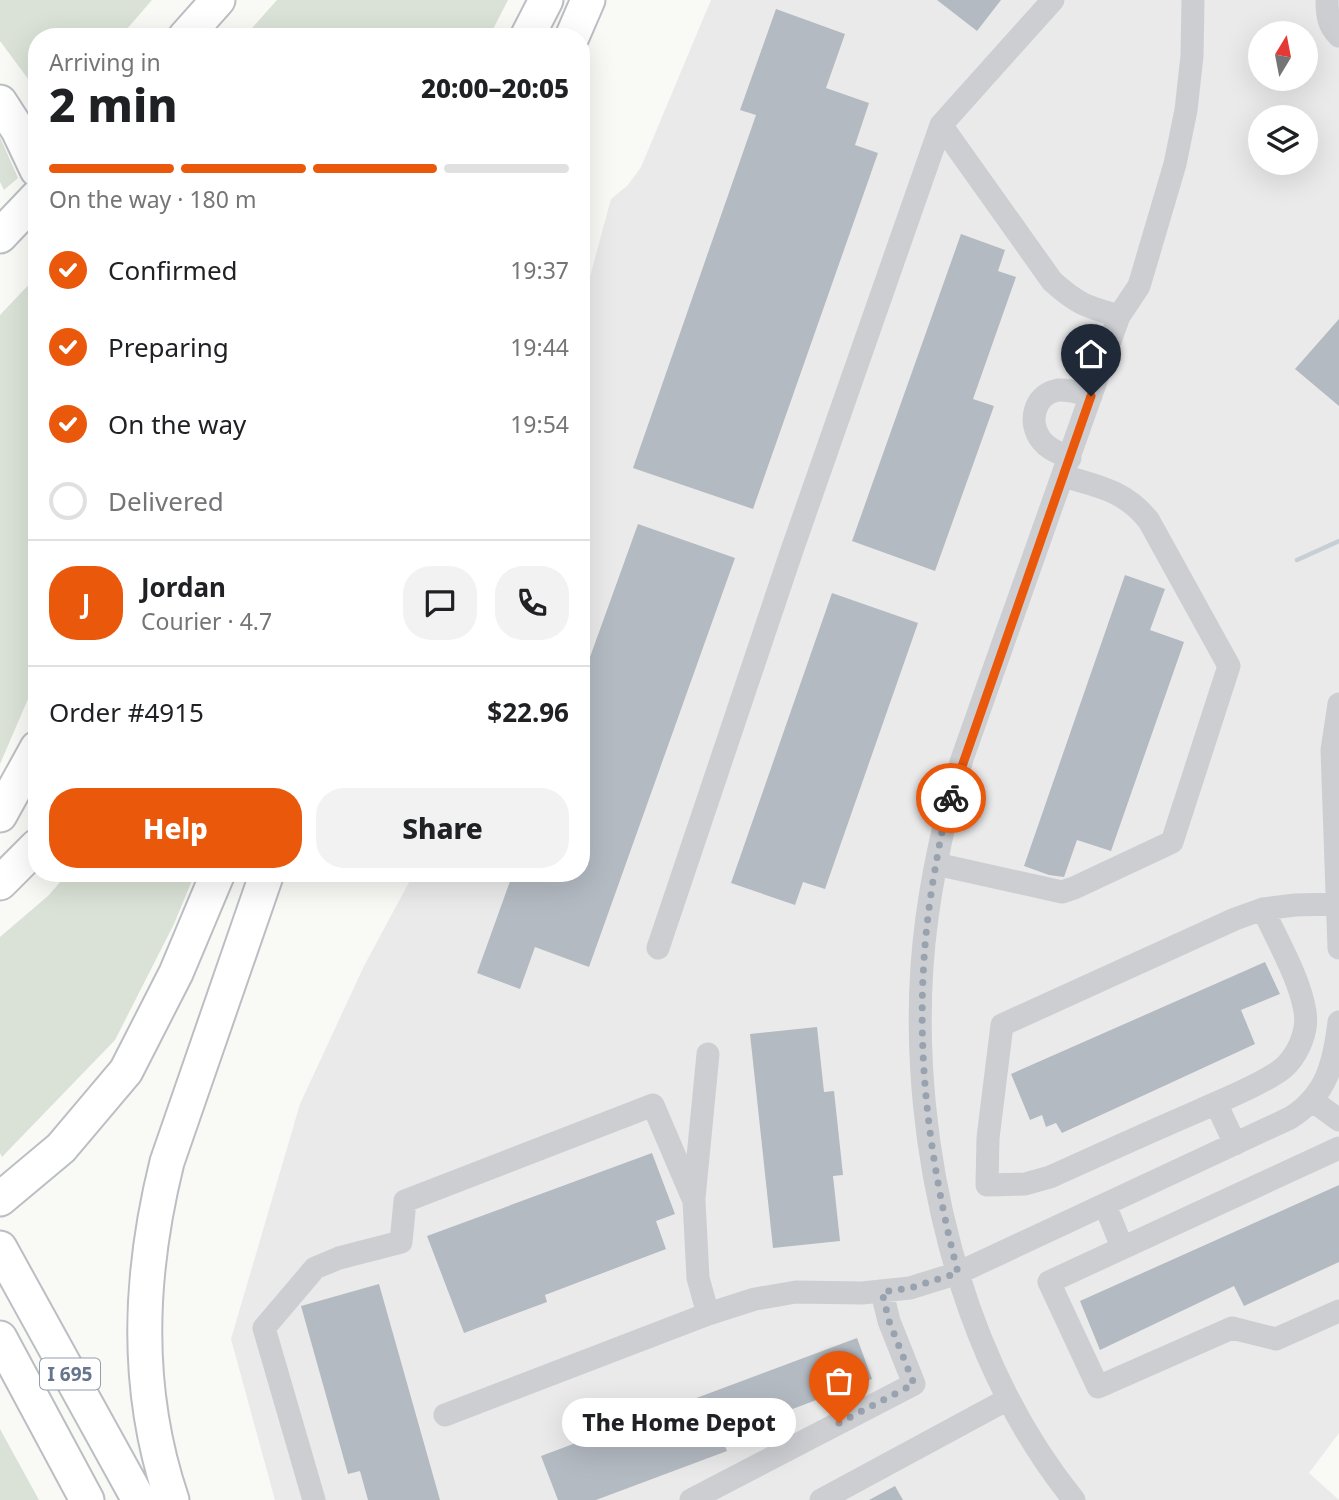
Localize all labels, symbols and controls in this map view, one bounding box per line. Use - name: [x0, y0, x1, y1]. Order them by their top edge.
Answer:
- north arrow: [1248, 21, 1318, 91]
- map controls: [1248, 21, 1318, 175]
- text: Arriving in: [49, 46, 161, 78]
- text: 20:00–20:05: [421, 70, 569, 106]
- text: 2 min: [49, 73, 178, 135]
- button: layers: [1248, 105, 1318, 175]
- text: On the way · 180 m: [49, 183, 256, 215]
- icon: check: [49, 251, 87, 289]
- text: Confirmed: [108, 252, 238, 288]
- text: 19:37: [510, 254, 569, 286]
- pin: [1061, 324, 1121, 396]
- icon: check: [49, 328, 87, 366]
- text: Preparing: [108, 329, 229, 365]
- text: 19:44: [510, 331, 569, 363]
- icon: home: [1072, 335, 1110, 373]
- icon: check: [49, 405, 87, 443]
- text: On the way: [108, 406, 246, 442]
- text: 19:54: [510, 408, 569, 440]
- text: Delivered: [108, 483, 224, 519]
- button: chat: [403, 566, 477, 640]
- button: phone: [495, 566, 569, 640]
- text: Jordan: [141, 569, 226, 605]
- text: J: [82, 585, 90, 621]
- text: Courier · 4.7: [141, 605, 272, 637]
- text: Order #4915: [49, 694, 204, 730]
- text: $22.96: [487, 694, 569, 730]
- courier: [916, 763, 986, 833]
- icon: bike: [932, 779, 970, 817]
- button: Help: [49, 788, 302, 868]
- button: Share: [316, 788, 569, 868]
- pin: [809, 1351, 869, 1423]
- road number: I 695: [40, 1358, 100, 1390]
- icon: bag: [820, 1362, 858, 1400]
- callout: The Home Depot: [562, 1398, 797, 1448]
- text: The Home Depot: [582, 1406, 776, 1438]

